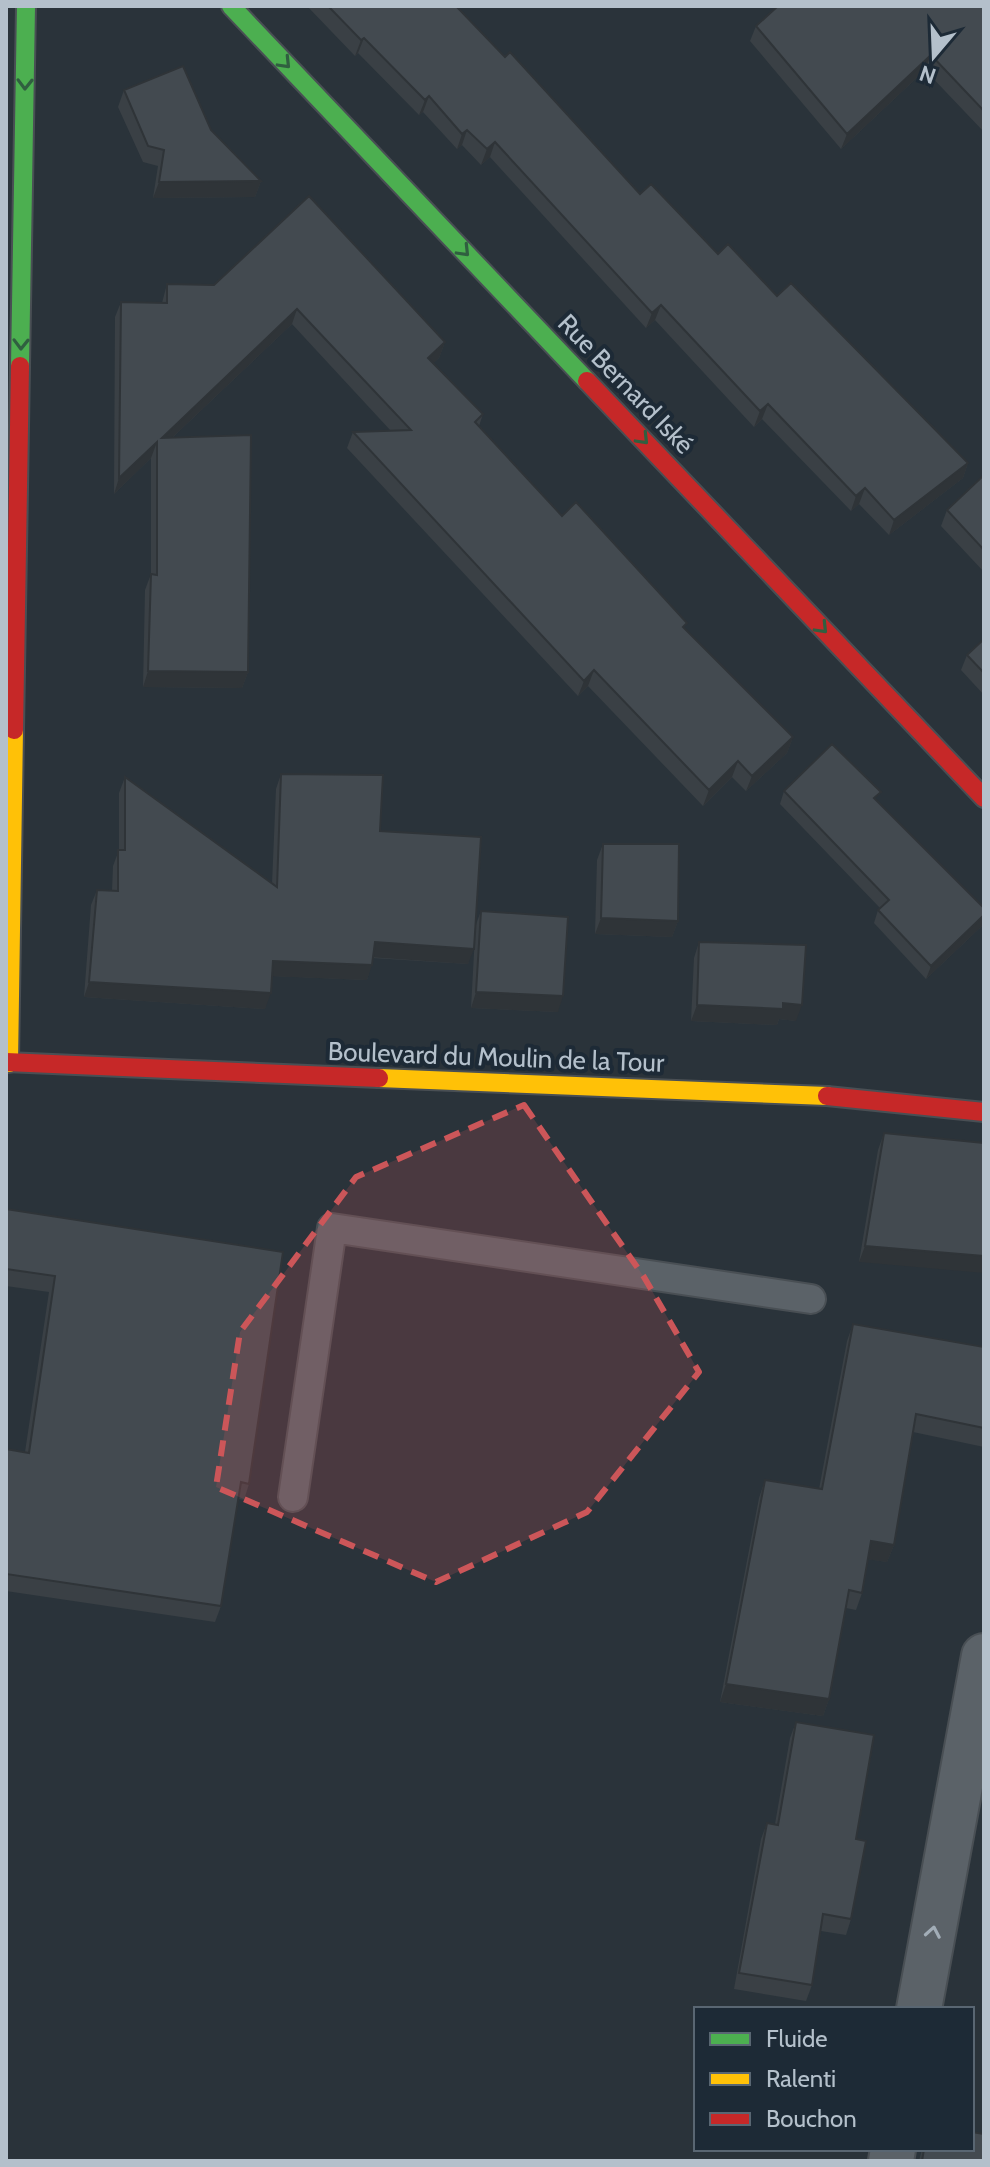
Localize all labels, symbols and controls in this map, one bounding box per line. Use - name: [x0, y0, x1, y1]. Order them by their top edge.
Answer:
- north arrow: [894, 16, 974, 96]
- one-way arrow: [275, 53, 289, 68]
- text: N: [916, 59, 939, 90]
- one-way arrow: [16, 78, 34, 91]
- one-way arrow: [454, 242, 469, 256]
- street label: Rue Bernard Iské: [551, 307, 701, 461]
- one-way arrow: [12, 338, 30, 351]
- one-way arrow: [634, 430, 648, 444]
- one-way arrow: [813, 619, 827, 633]
- street label: Boulevard du Moulin de la Tour: [327, 1035, 666, 1079]
- one-way arrow: [923, 1926, 940, 1939]
- legend: [694, 2007, 974, 2151]
- text: Fluide: [766, 2024, 828, 2053]
- text: Ralenti: [766, 2064, 836, 2093]
- text: Bouchon: [766, 2104, 857, 2133]

